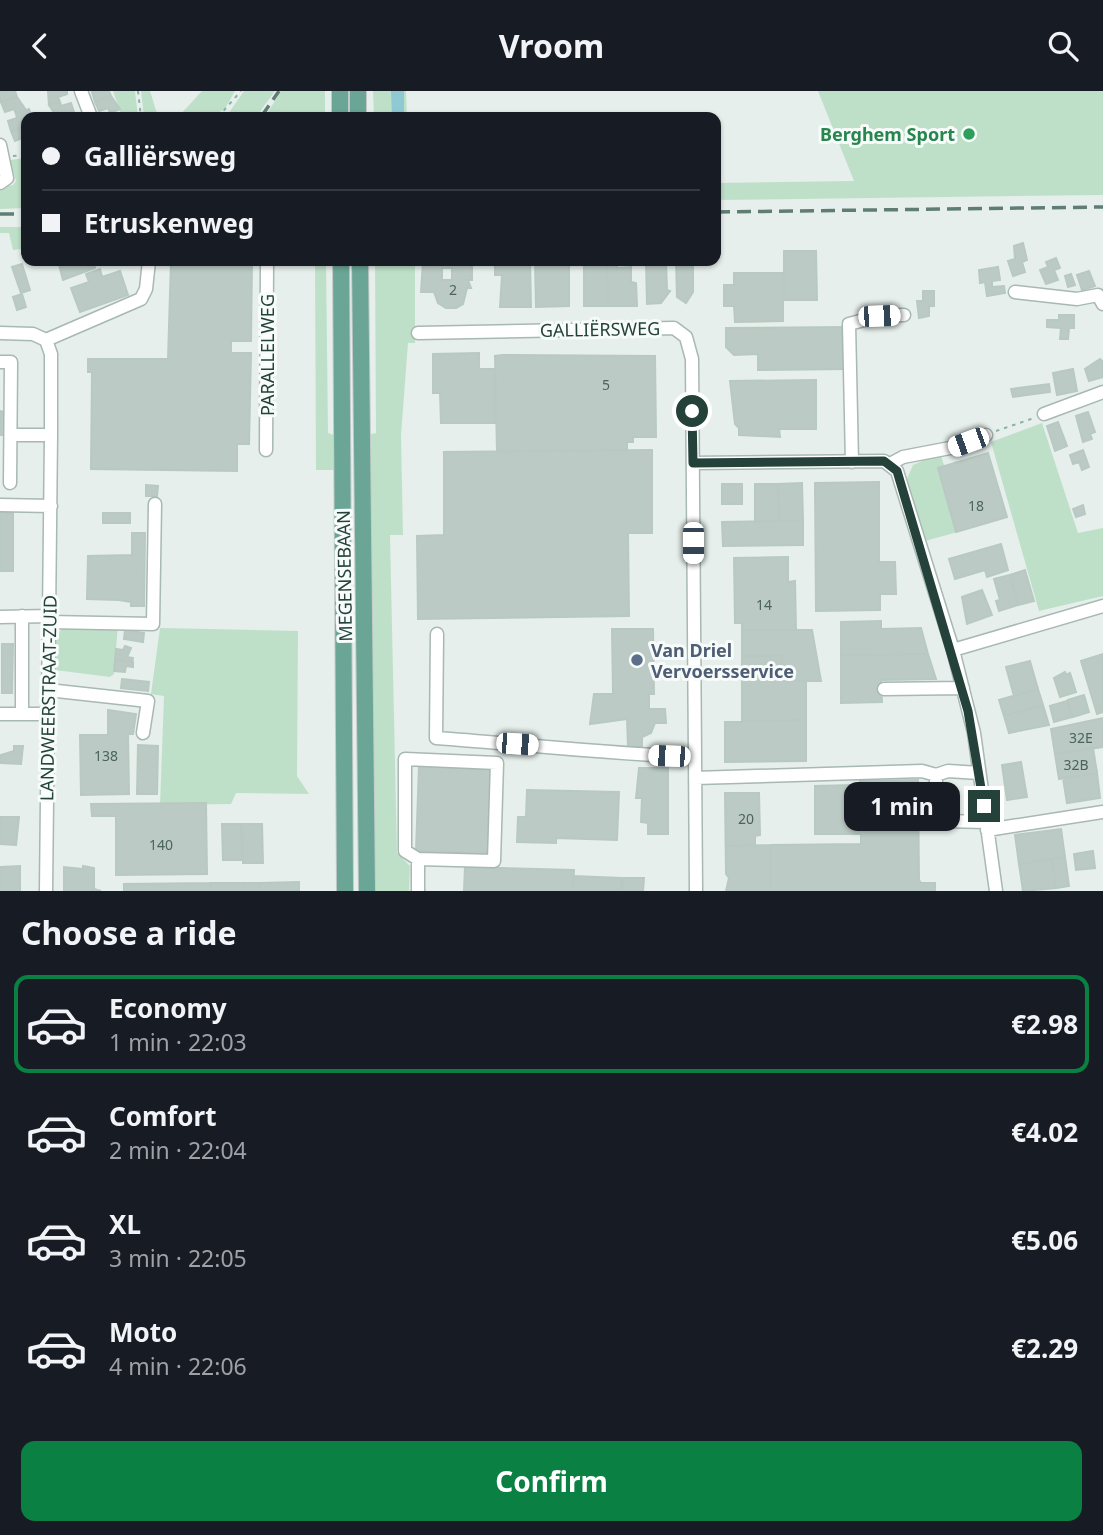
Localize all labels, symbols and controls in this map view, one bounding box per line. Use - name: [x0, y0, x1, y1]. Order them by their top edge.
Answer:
- text: Vroom: [499, 24, 604, 67]
- icon: back: [21, 27, 59, 65]
- icon: search: [1044, 27, 1082, 65]
- place label: Berghem Sport: [820, 122, 955, 146]
- marker: Berghem Sport: [961, 126, 977, 142]
- text: Galliërsweg: [84, 138, 236, 174]
- text: Etruskenweg: [84, 205, 254, 241]
- house number: 2: [449, 280, 457, 299]
- street label: PARALLELWEG: [255, 294, 279, 416]
- car: [858, 305, 901, 327]
- street label: GALLIËRSWEG: [540, 316, 660, 342]
- house number: 5: [602, 375, 610, 394]
- route start: [676, 395, 708, 427]
- car: [945, 425, 992, 459]
- house number: 18: [968, 496, 984, 515]
- street label: MEGENSEBAAN: [331, 510, 357, 642]
- car: [683, 522, 704, 564]
- street label: LANDWEERSTRAAT-ZUID: [34, 595, 62, 801]
- house number: 14: [756, 595, 772, 614]
- place label: Van Driel Vervoersservice: [651, 638, 794, 683]
- marker: Van Driel Vervoersservice: [629, 652, 645, 668]
- house number: 32E: [1069, 728, 1093, 747]
- car: [496, 732, 539, 756]
- car: [648, 745, 691, 767]
- house number: 138: [94, 746, 118, 765]
- house number: 32B: [1063, 755, 1089, 774]
- callout: 1 min: [844, 781, 960, 831]
- text: 1 min: [870, 790, 934, 822]
- route end: [968, 790, 1000, 822]
- house number: 20: [738, 809, 754, 828]
- house number: 140: [149, 835, 173, 854]
- text: Choose a ride: [21, 911, 237, 954]
- text: Economy: [109, 990, 227, 1026]
- icon: car: [25, 993, 88, 1056]
- text: €2.98: [1011, 1006, 1078, 1042]
- text: 1 min · 22:03: [109, 1026, 247, 1058]
- text: Comfort: [109, 1098, 217, 1134]
- icon: car: [25, 1101, 88, 1164]
- text: €4.02: [1011, 1114, 1078, 1150]
- text: 2 min · 22:04: [109, 1134, 247, 1166]
- text: XL: [109, 1206, 141, 1242]
- icon: car: [25, 1209, 88, 1272]
- text: €5.06: [1011, 1222, 1078, 1258]
- text: 3 min · 22:05: [109, 1242, 247, 1274]
- text: Moto: [109, 1314, 177, 1350]
- icon: car: [25, 1317, 88, 1380]
- text: €2.29: [1011, 1330, 1078, 1366]
- text: 4 min · 22:06: [109, 1350, 247, 1382]
- button: Confirm: [21, 1441, 1082, 1521]

